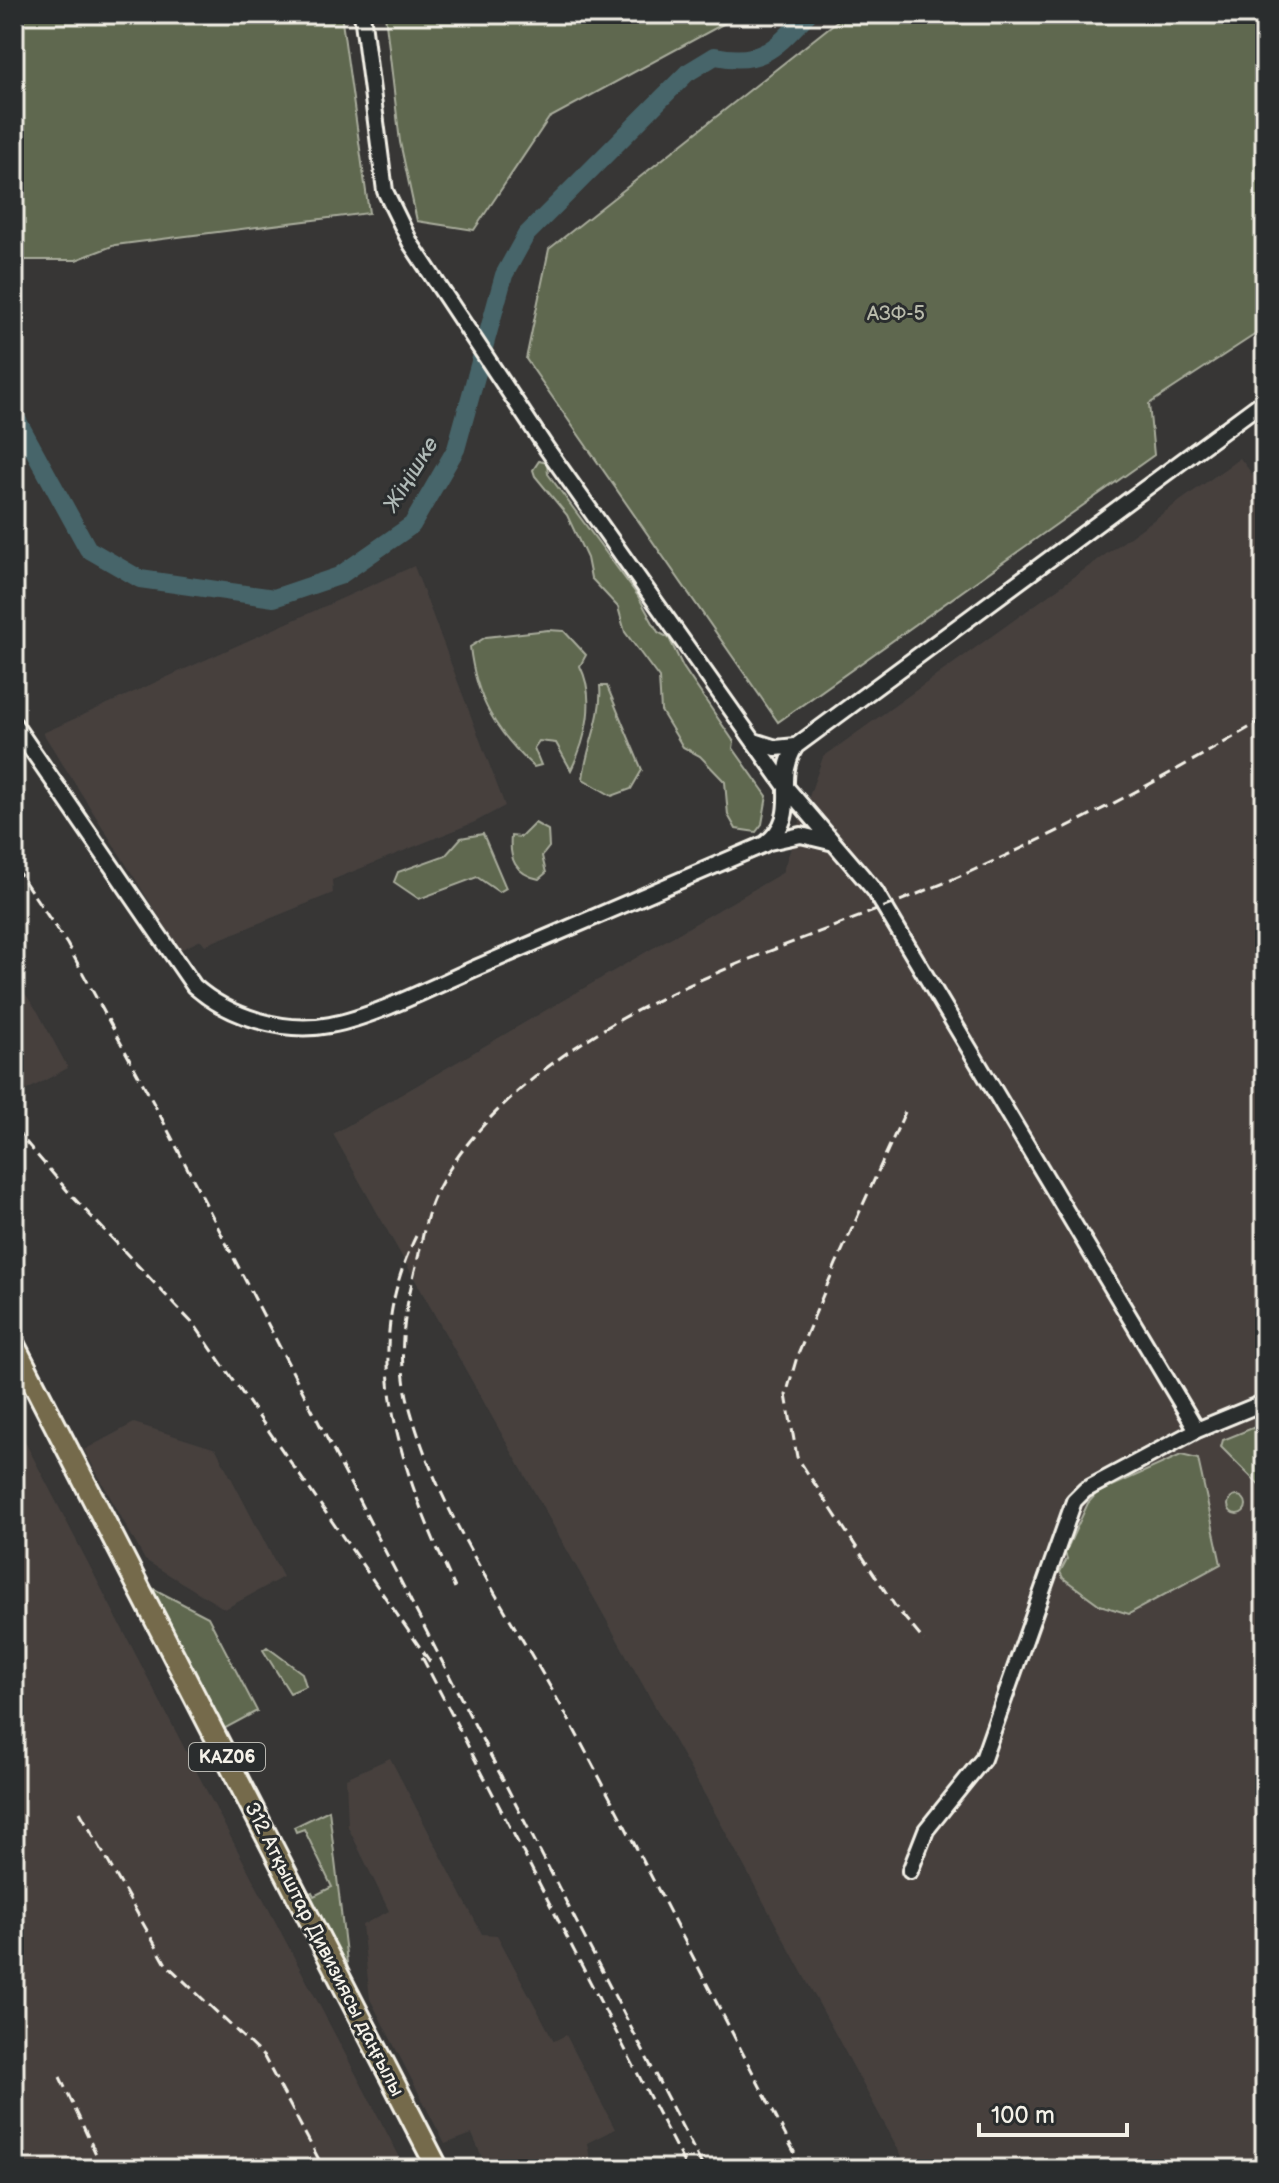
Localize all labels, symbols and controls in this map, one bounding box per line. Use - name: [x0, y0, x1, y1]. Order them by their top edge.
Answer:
- park label: АЗФ-5: [866, 302, 925, 326]
- water label: Жіңішке: [377, 432, 445, 518]
- road number: KАZ06: [189, 1743, 265, 1771]
- street label: 312 Атқыштар Дивизиясы даңғылы: [239, 1798, 409, 2101]
- scale bar: [979, 2087, 1127, 2137]
- text: 100 m: [991, 2101, 1055, 2130]

